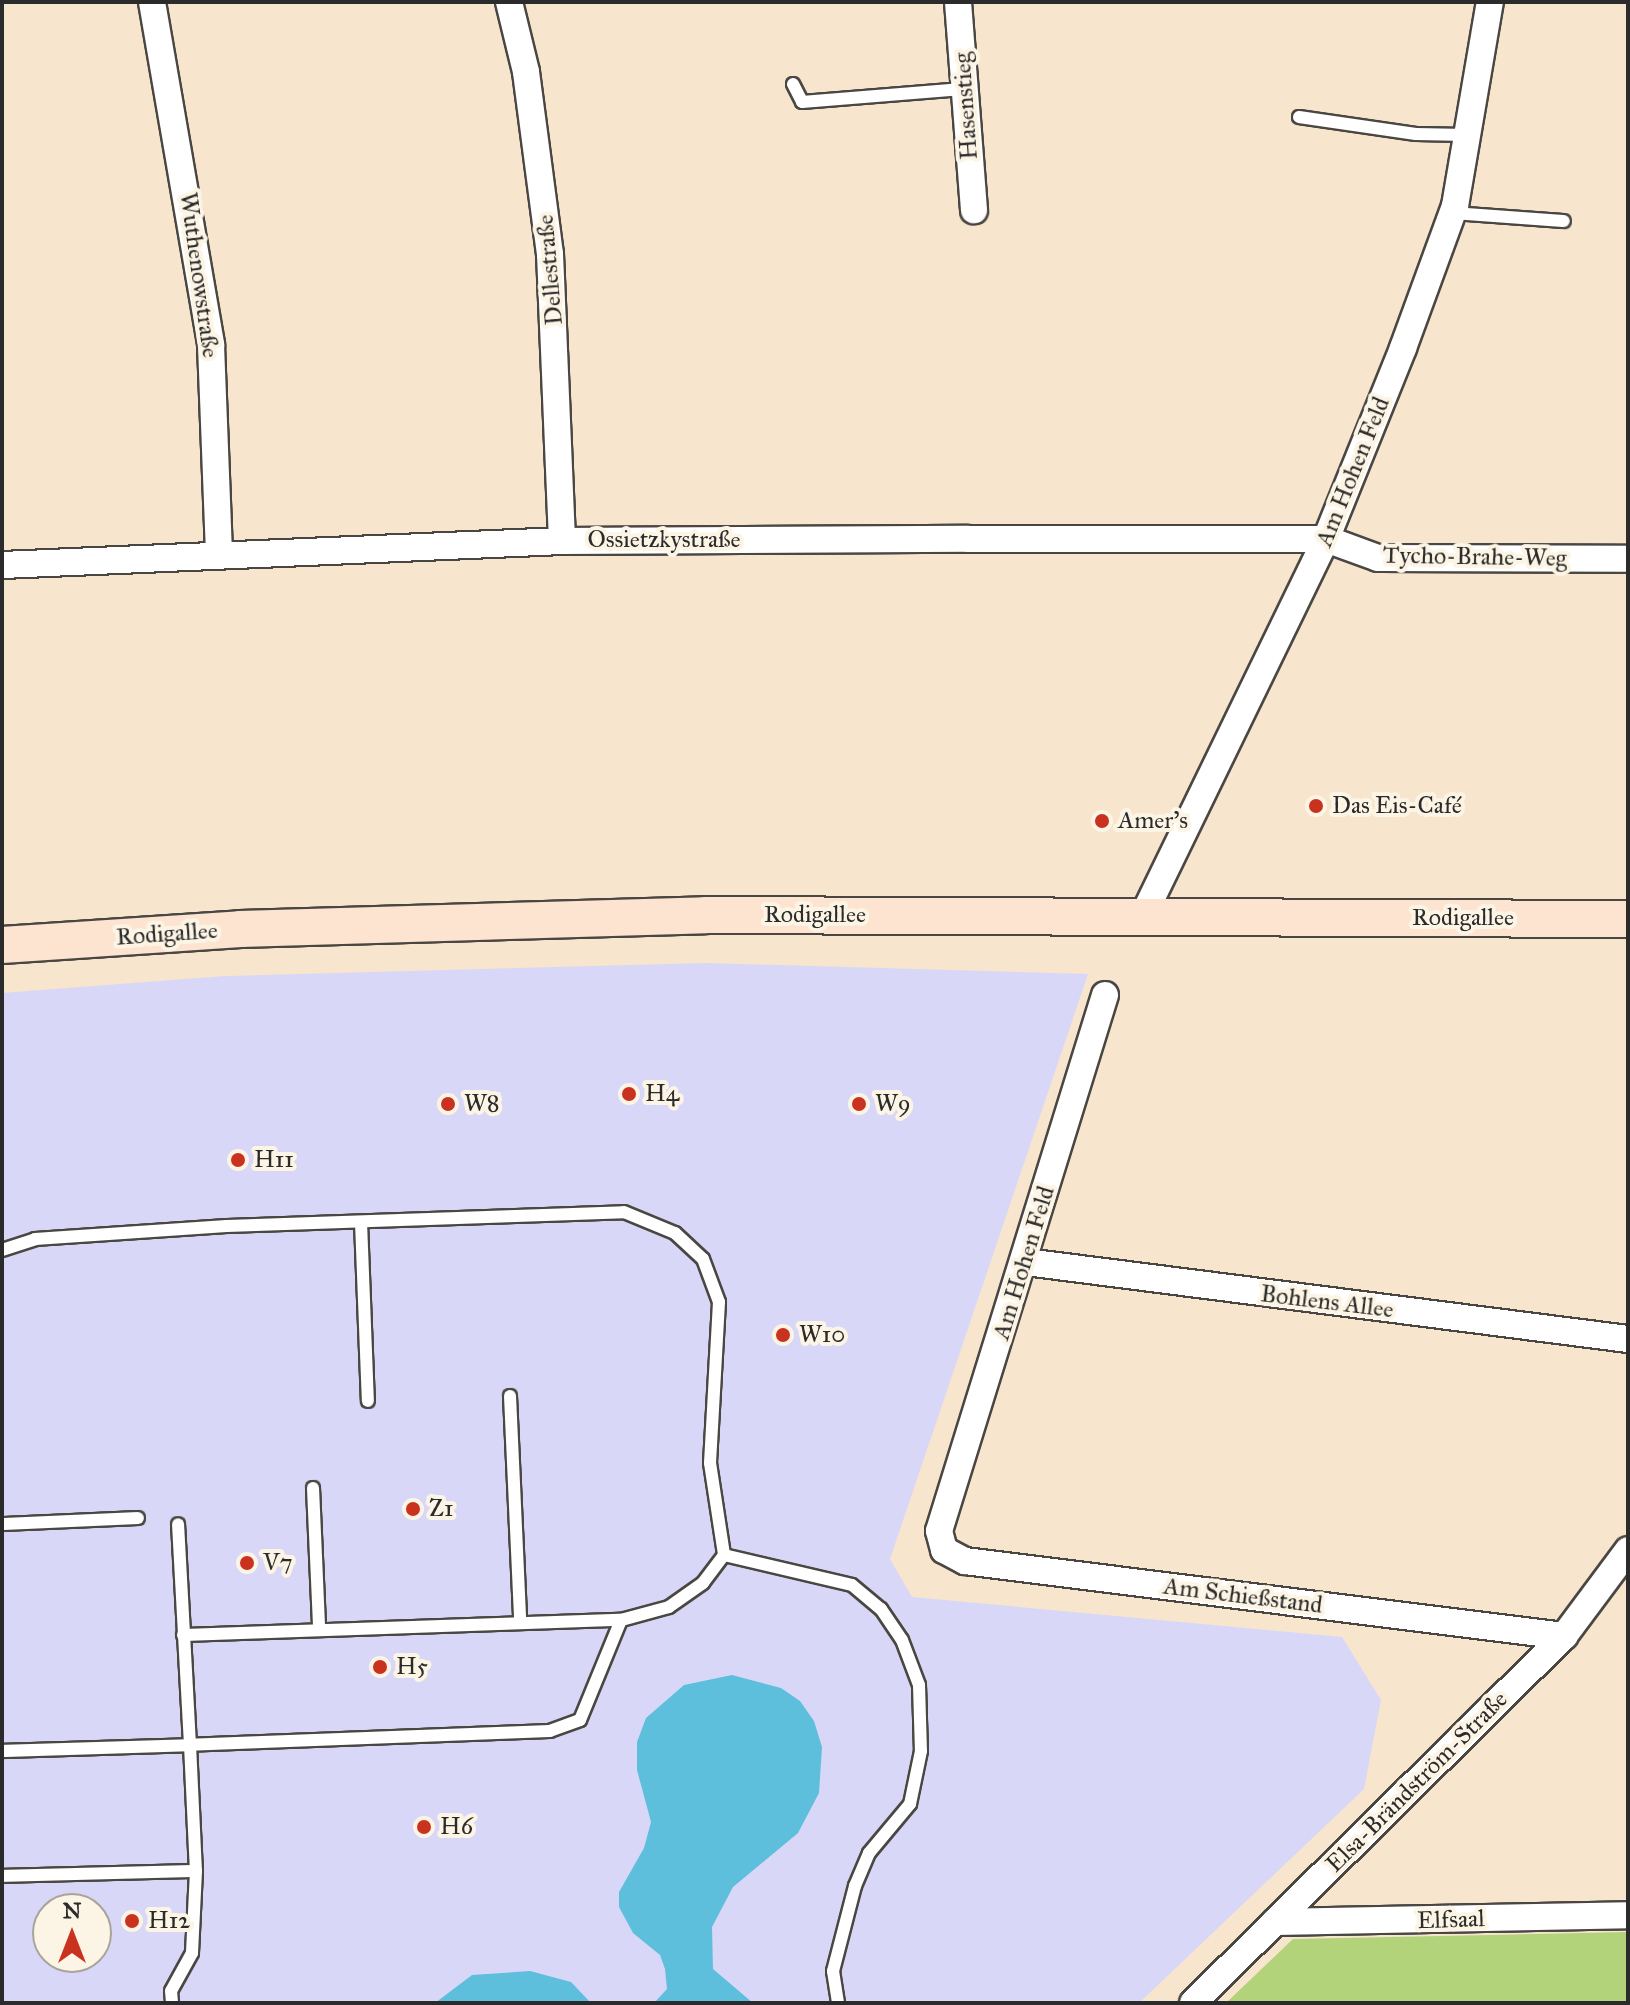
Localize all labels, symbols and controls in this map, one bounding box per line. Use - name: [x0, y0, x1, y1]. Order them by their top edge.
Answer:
- street label: Hasenstieg: [948, 51, 984, 161]
- street label: Wuthenowstraße: [173, 190, 225, 360]
- street label: Dellestraße: [531, 214, 569, 326]
- street label: Am Hohen Feld: [1310, 393, 1396, 551]
- street label: Ossietzkystraße: [587, 526, 741, 554]
- street label: Tycho-Brahe-Weg: [1383, 541, 1567, 573]
- place label: Das Eis-Café: [1332, 792, 1462, 820]
- marker: Das Eis-Café: [1307, 797, 1325, 815]
- place label: Amer's: [1118, 807, 1188, 835]
- marker: Amer's: [1093, 812, 1111, 830]
- street label: Rodigallee: [764, 901, 866, 929]
- street label: Rodigallee: [1412, 904, 1514, 932]
- street label: Rodigallee: [115, 916, 219, 952]
- place label: H4: [645, 1080, 679, 1108]
- marker: H4: [620, 1085, 638, 1103]
- place label: W8: [464, 1090, 500, 1118]
- place label: W9: [875, 1090, 911, 1118]
- marker: W8: [439, 1095, 457, 1113]
- marker: W9: [850, 1095, 868, 1113]
- place label: H11: [254, 1146, 294, 1174]
- marker: H11: [229, 1151, 247, 1169]
- street label: Am Hohen Feld: [987, 1183, 1061, 1343]
- street label: Bohlens Allee: [1259, 1280, 1395, 1324]
- place label: W10: [799, 1321, 845, 1349]
- marker: W10: [774, 1326, 792, 1344]
- place label: Z1: [429, 1495, 453, 1523]
- marker: Z1: [404, 1500, 422, 1518]
- place label: V7: [263, 1549, 292, 1577]
- marker: V7: [238, 1554, 256, 1572]
- street label: Am Schießstand: [1162, 1572, 1324, 1620]
- place label: H5: [396, 1653, 428, 1681]
- marker: H5: [371, 1658, 389, 1676]
- street label: Elsa-Brändström-Straße: [1320, 1685, 1514, 1879]
- place label: H6: [440, 1813, 473, 1841]
- marker: H6: [415, 1818, 433, 1836]
- north arrow: [32, 1893, 112, 1973]
- text: N: [63, 1897, 81, 1924]
- street label: Elfsaal: [1417, 1904, 1485, 1936]
- place label: H12: [148, 1907, 190, 1935]
- marker: H12: [123, 1912, 141, 1930]

